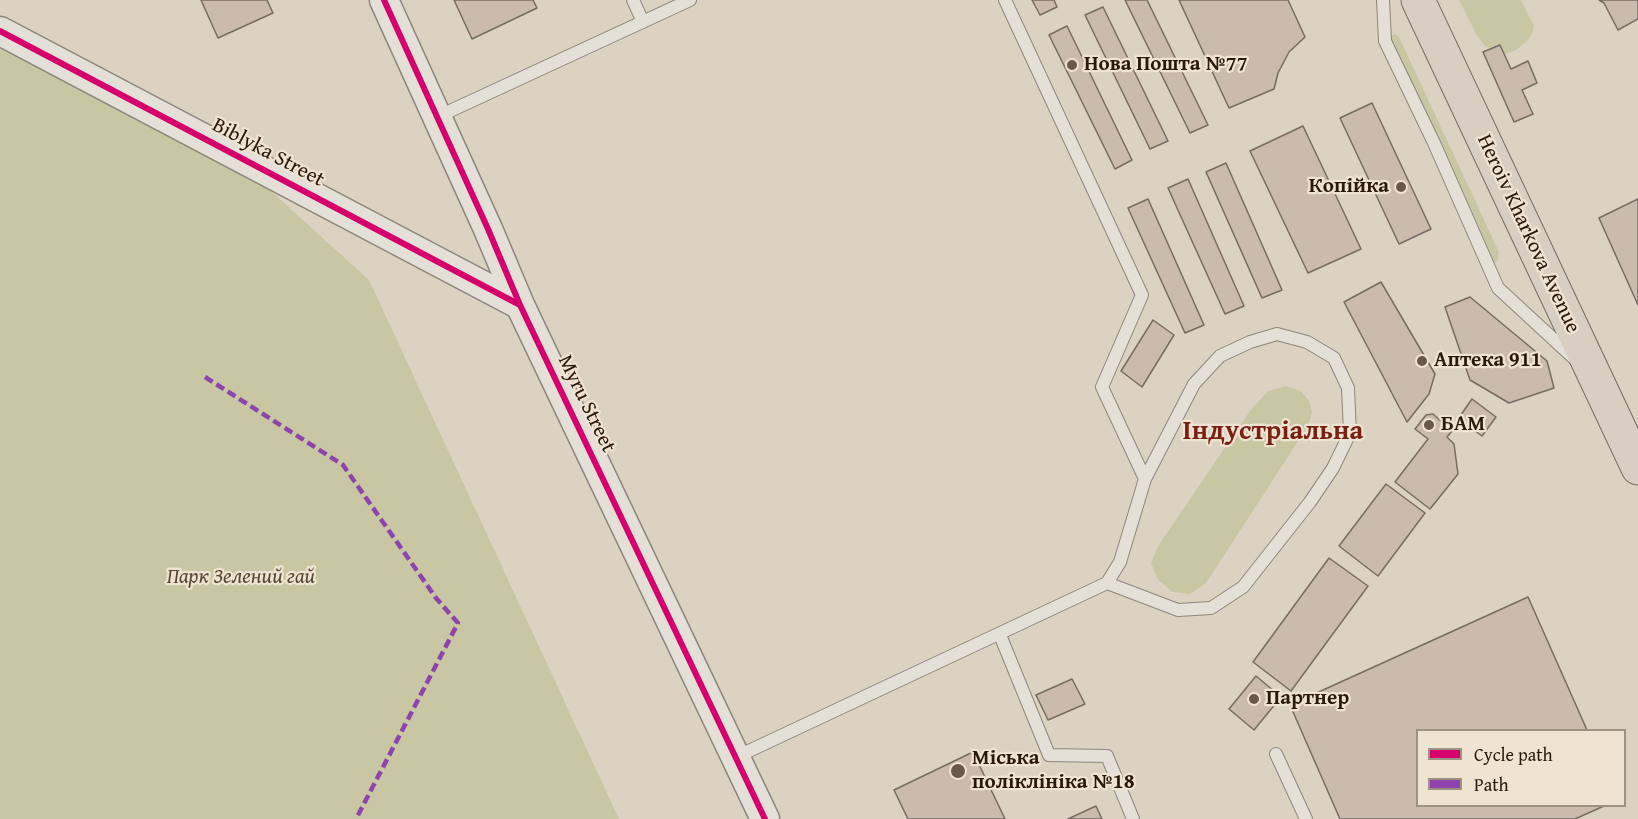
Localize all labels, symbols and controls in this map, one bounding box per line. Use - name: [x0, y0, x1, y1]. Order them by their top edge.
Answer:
- place label: Нова Пошта №77: [1084, 52, 1248, 78]
- marker: Нова Пошта №77: [1065, 58, 1079, 72]
- street label: Biblyka Street: [208, 113, 328, 193]
- street label: Heroiv Kharkova Avenue: [1471, 131, 1585, 337]
- place label: Копійка: [1309, 174, 1389, 200]
- marker: Копійка: [1394, 180, 1408, 194]
- place label: Аптека 911: [1434, 348, 1542, 374]
- street label: Myru Street: [552, 351, 620, 457]
- marker: Аптека 911: [1415, 354, 1429, 368]
- place label: БАМ: [1441, 412, 1485, 438]
- district label: Індустріальна: [1183, 416, 1363, 448]
- marker: БАМ: [1422, 418, 1436, 432]
- park label: Парк Зелений гай: [167, 565, 315, 591]
- place label: Партнер: [1266, 686, 1349, 712]
- marker: Партнер: [1247, 692, 1261, 706]
- legend: [1416, 729, 1626, 807]
- text: Cycle path: [1474, 741, 1553, 768]
- place label: Міська поліклініка №18: [972, 746, 1135, 796]
- marker: Міська поліклініка №18: [949, 762, 967, 780]
- text: Path: [1474, 771, 1509, 798]

